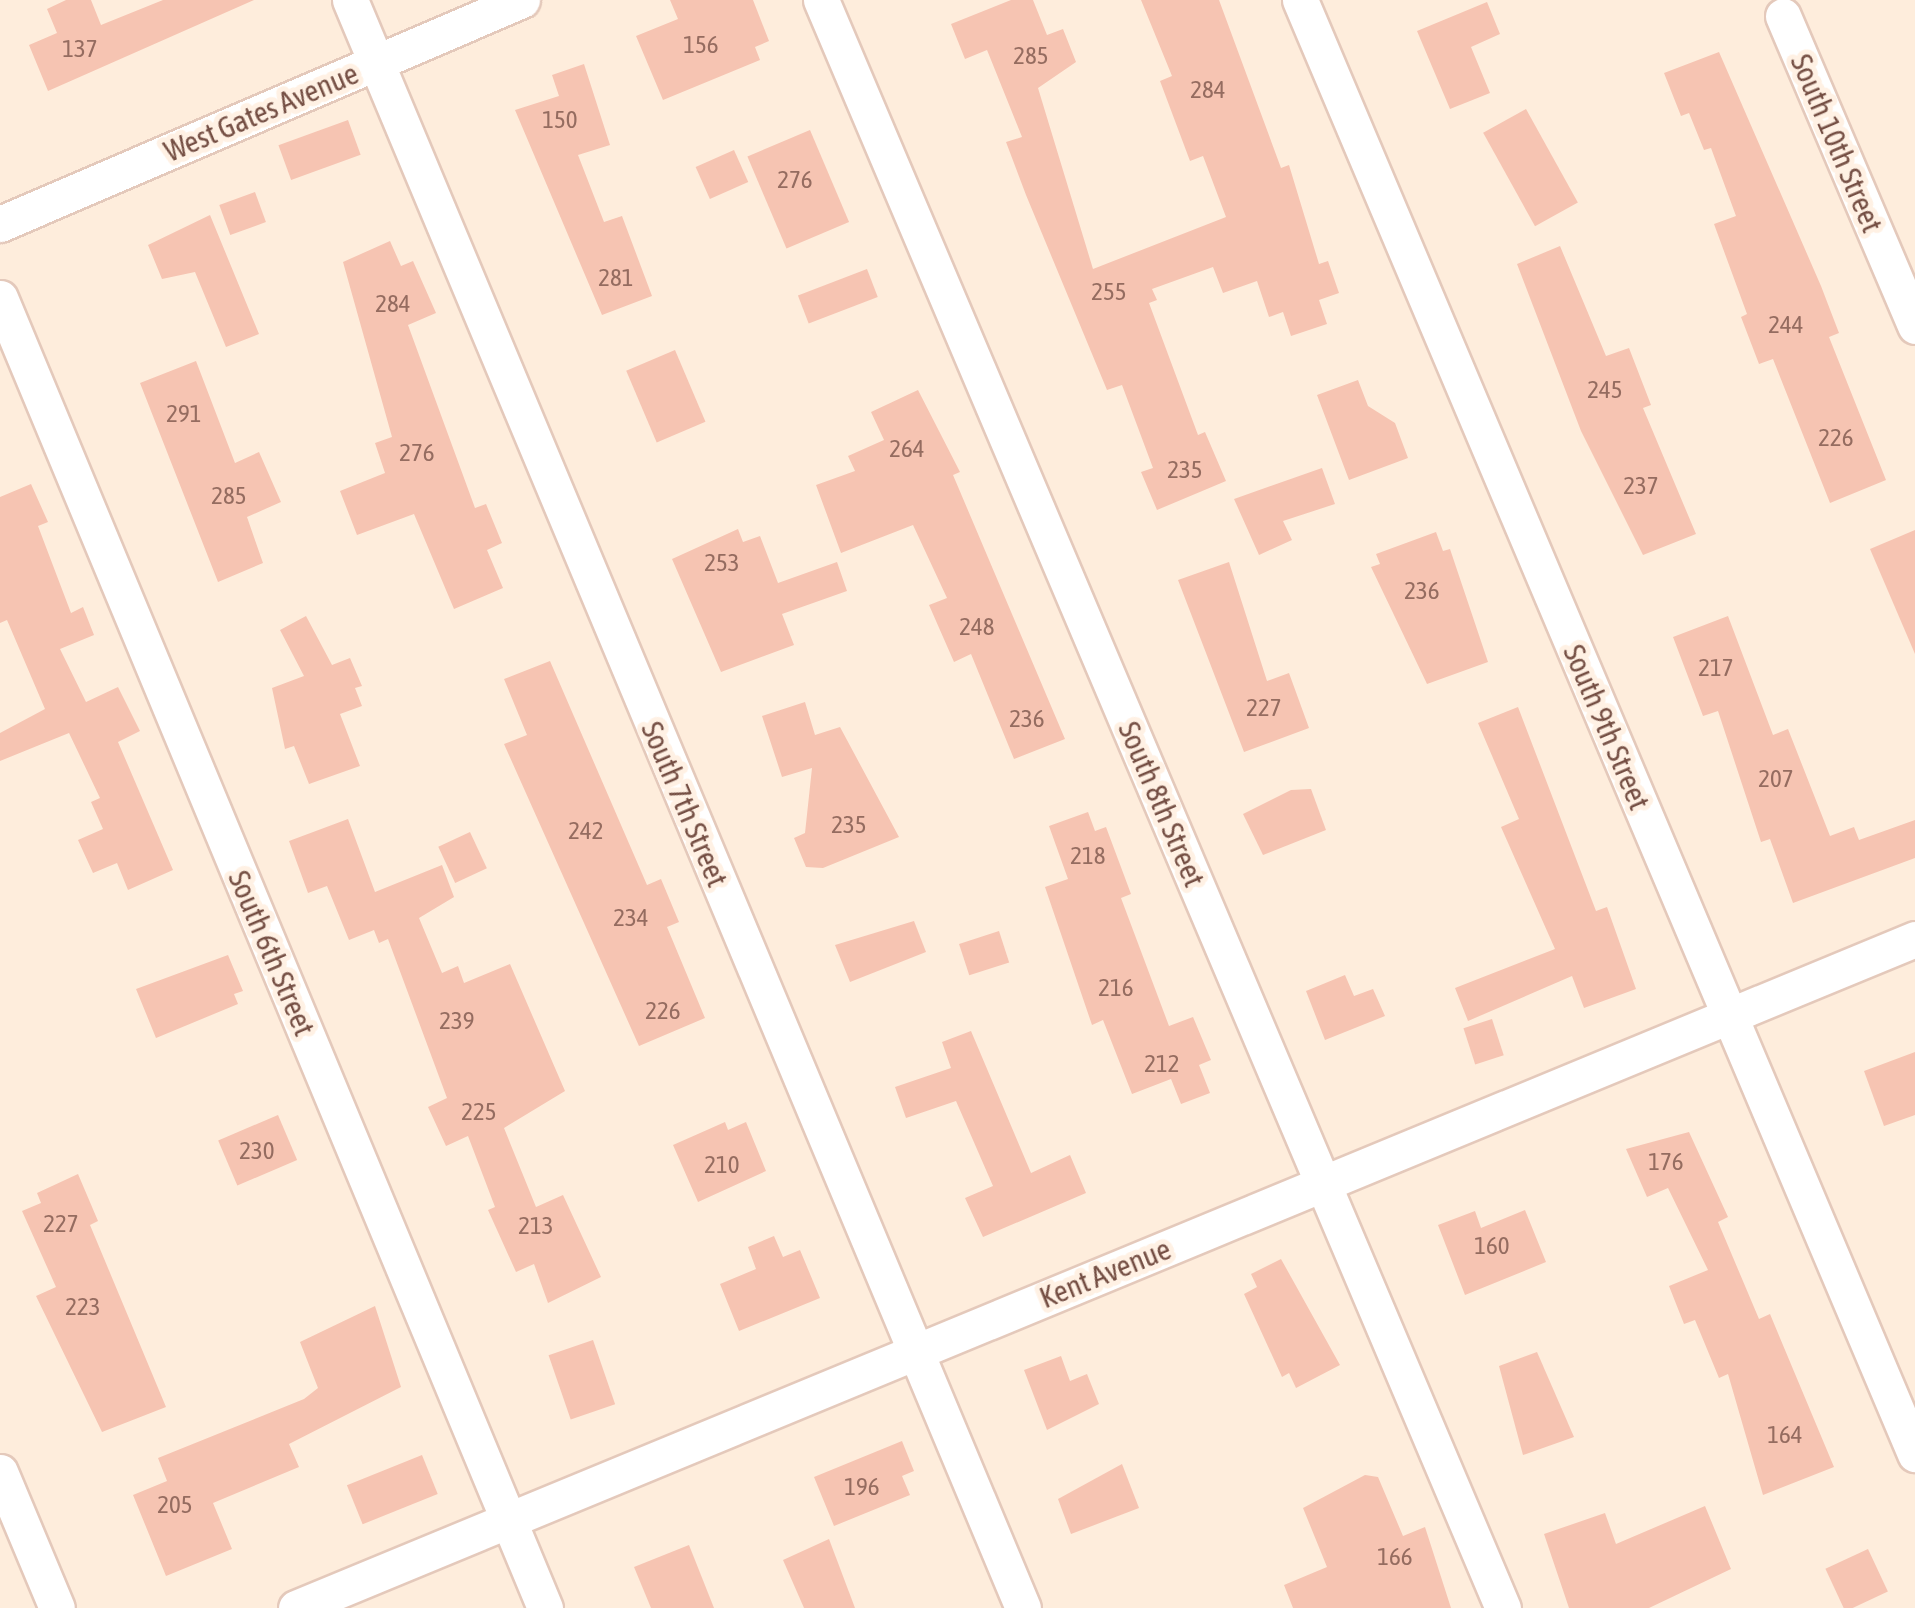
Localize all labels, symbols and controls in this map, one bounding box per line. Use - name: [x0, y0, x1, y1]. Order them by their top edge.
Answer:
- house number: 156: [683, 29, 719, 59]
- house number: 137: [62, 33, 98, 63]
- house number: 285: [1013, 40, 1049, 70]
- street label: South 10th Street: [1783, 49, 1891, 237]
- street label: West Gates Avenue: [159, 55, 363, 169]
- house number: 284: [1190, 74, 1226, 104]
- house number: 150: [542, 104, 578, 134]
- house number: 276: [777, 164, 813, 194]
- house number: 281: [598, 262, 634, 292]
- house number: 255: [1091, 276, 1127, 306]
- house number: 284: [375, 288, 411, 318]
- house number: 244: [1768, 309, 1804, 339]
- house number: 245: [1587, 374, 1623, 404]
- house number: 291: [166, 398, 202, 428]
- house number: 226: [1818, 422, 1854, 452]
- house number: 264: [889, 433, 925, 463]
- house number: 276: [399, 437, 435, 467]
- house number: 235: [1167, 454, 1203, 484]
- house number: 237: [1623, 470, 1659, 500]
- house number: 285: [211, 480, 247, 510]
- house number: 253: [704, 547, 740, 577]
- house number: 236: [1404, 575, 1440, 605]
- house number: 248: [959, 611, 995, 641]
- street label: South 9th Street: [1556, 639, 1658, 815]
- house number: 217: [1698, 652, 1734, 682]
- house number: 227: [1246, 692, 1282, 722]
- house number: 236: [1009, 703, 1045, 733]
- street label: South 7th Street: [634, 716, 736, 892]
- street label: South 8th Street: [1111, 716, 1213, 892]
- house number: 207: [1758, 763, 1794, 793]
- house number: 235: [831, 809, 867, 839]
- house number: 242: [568, 815, 604, 845]
- house number: 218: [1070, 840, 1106, 870]
- street label: South 6th Street: [221, 865, 323, 1041]
- house number: 234: [613, 902, 649, 932]
- house number: 216: [1098, 972, 1134, 1002]
- house number: 226: [645, 995, 681, 1025]
- house number: 239: [439, 1005, 475, 1035]
- house number: 212: [1144, 1048, 1180, 1078]
- house number: 225: [461, 1096, 497, 1126]
- house number: 230: [239, 1135, 275, 1165]
- house number: 176: [1648, 1146, 1684, 1176]
- house number: 210: [704, 1149, 740, 1179]
- house number: 227: [43, 1208, 79, 1238]
- house number: 213: [518, 1210, 554, 1240]
- street label: Kent Avenue: [1034, 1230, 1176, 1316]
- house number: 160: [1474, 1230, 1510, 1260]
- house number: 223: [65, 1291, 101, 1321]
- house number: 164: [1767, 1419, 1803, 1449]
- house number: 196: [844, 1471, 880, 1501]
- house number: 205: [157, 1489, 193, 1519]
- house number: 166: [1377, 1541, 1413, 1571]

